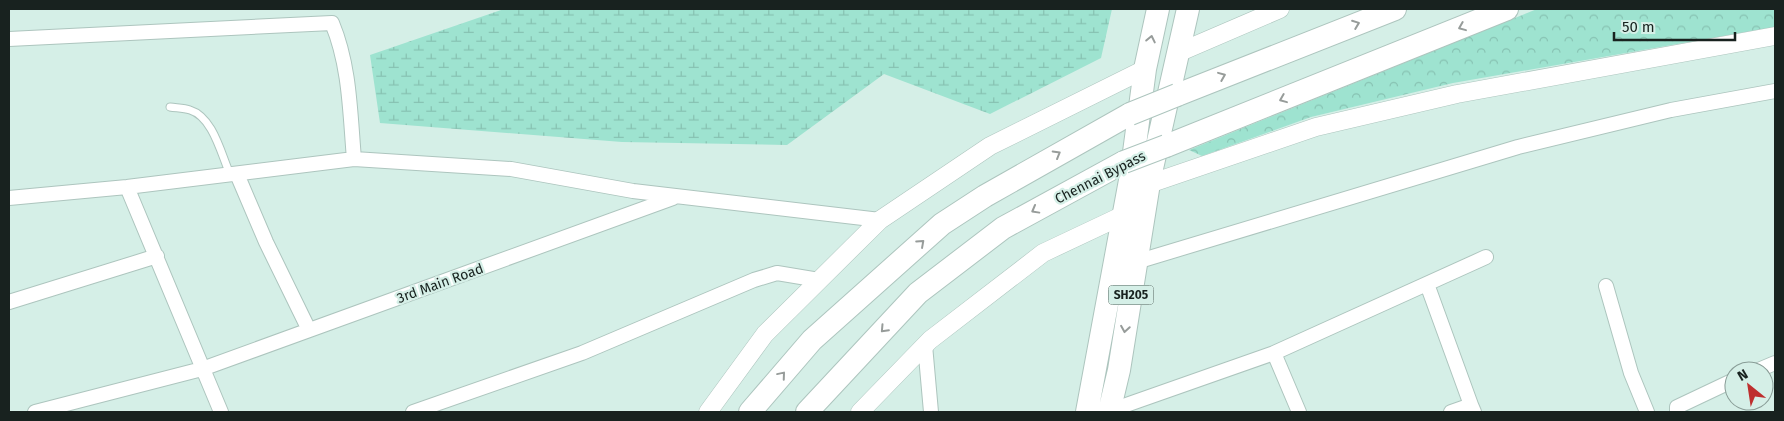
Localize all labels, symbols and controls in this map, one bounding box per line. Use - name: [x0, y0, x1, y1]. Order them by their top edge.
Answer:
- scale bar: [1614, 10, 1735, 42]
- text: 50 m: [1622, 18, 1655, 36]
- one-way arrow: [1351, 20, 1360, 30]
- one-way arrow: [1458, 21, 1467, 31]
- one-way arrow: [1146, 34, 1156, 43]
- one-way arrow: [1217, 72, 1226, 82]
- one-way arrow: [1279, 92, 1288, 103]
- street label: Chennai Bypass: [1052, 147, 1149, 208]
- one-way arrow: [1052, 151, 1061, 161]
- one-way arrow: [1031, 204, 1040, 214]
- one-way arrow: [916, 239, 925, 248]
- street label: 3rd Main Road: [395, 260, 486, 307]
- road number: SH205: [1108, 286, 1154, 304]
- one-way arrow: [881, 323, 890, 332]
- one-way arrow: [1121, 325, 1131, 334]
- north arrow: [1724, 361, 1774, 411]
- text: N: [1734, 365, 1751, 385]
- one-way arrow: [776, 372, 785, 381]

